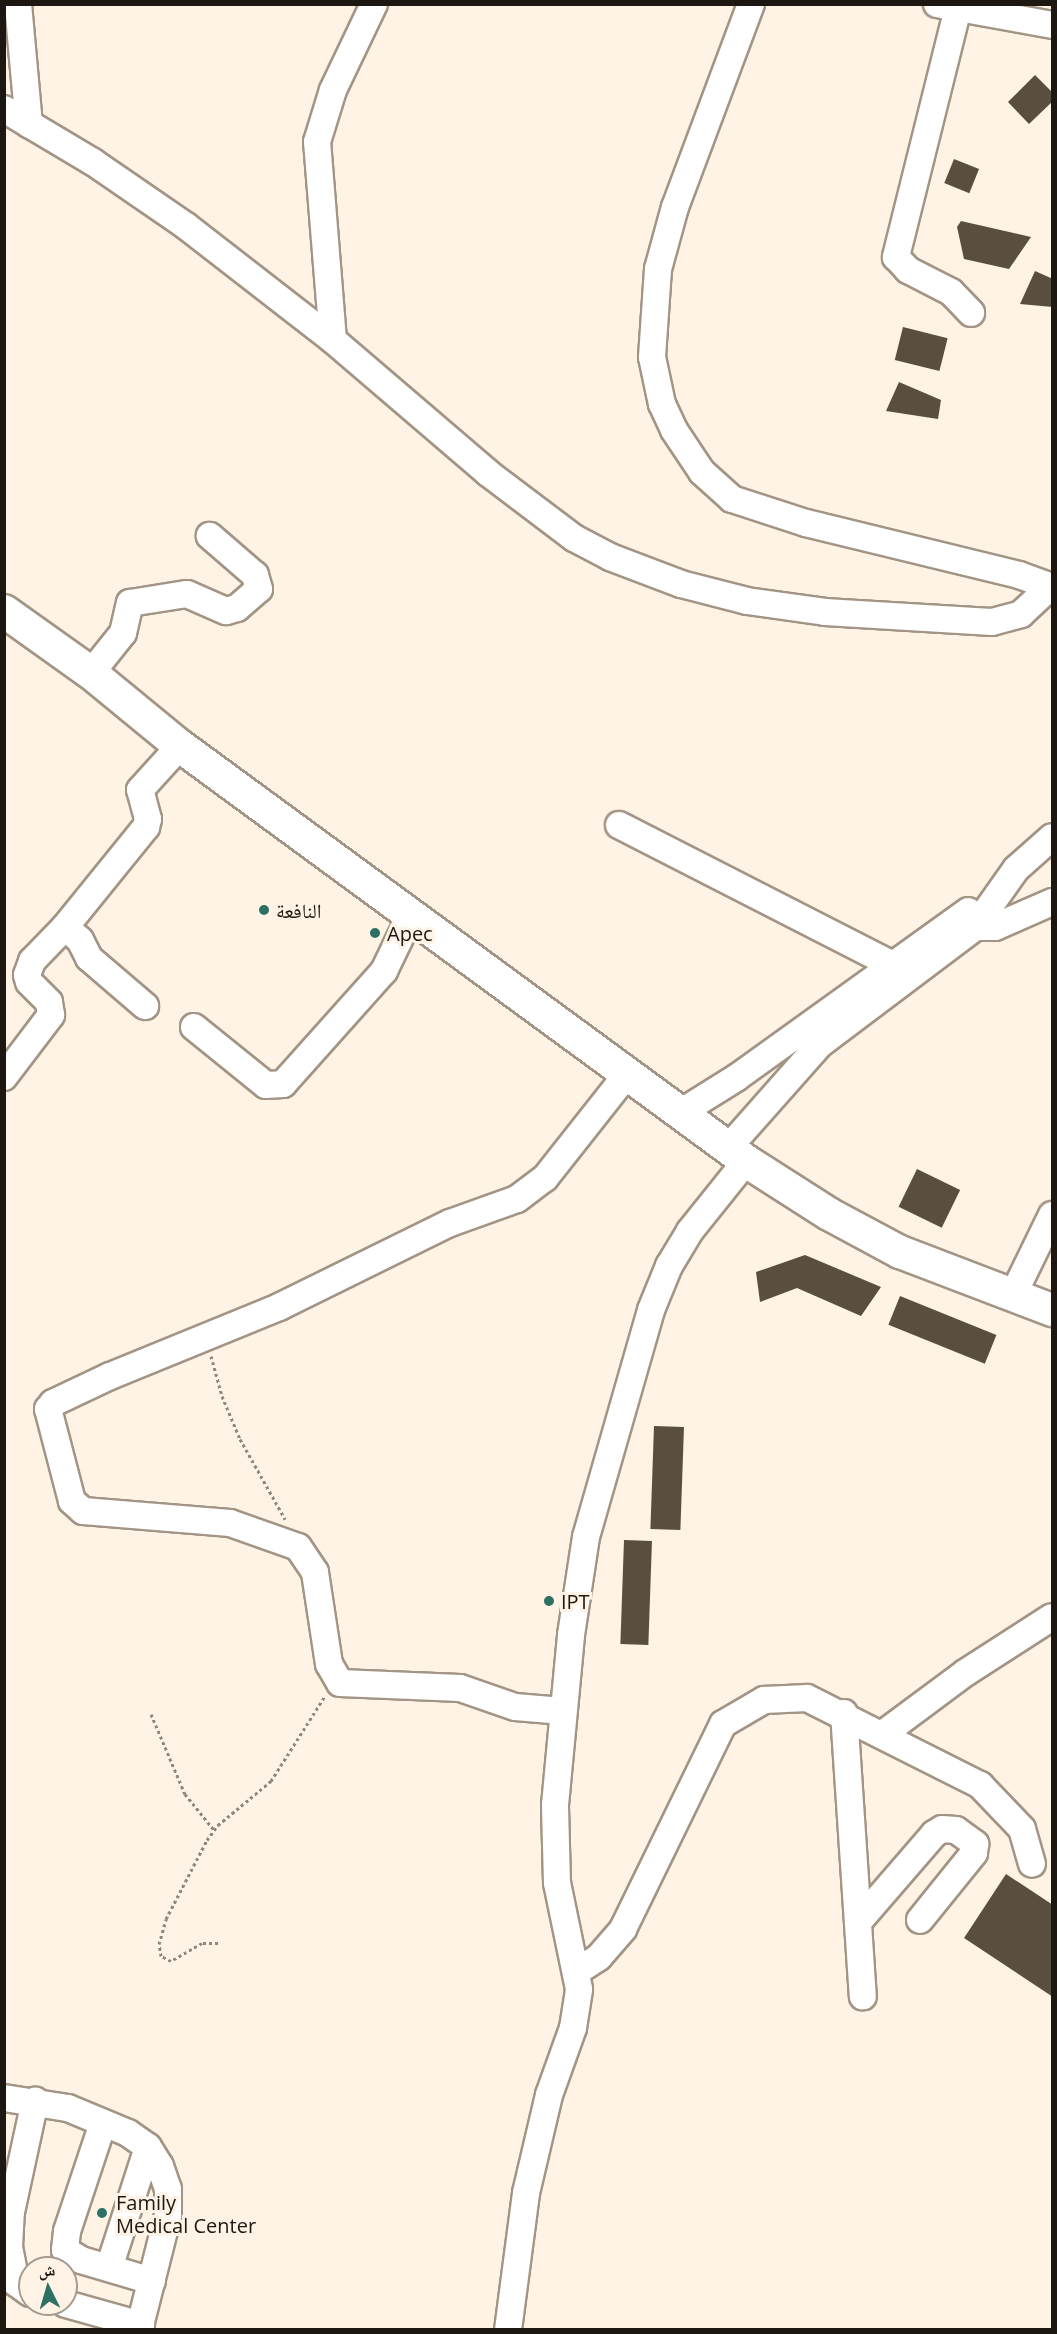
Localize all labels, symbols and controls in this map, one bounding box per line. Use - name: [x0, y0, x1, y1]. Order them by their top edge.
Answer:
- place label: النافعة: [276, 898, 322, 922]
- marker: النافعة: [257, 903, 271, 917]
- place label: Apec: [387, 921, 433, 945]
- marker: Apec: [368, 926, 382, 940]
- place label: IPT: [561, 1589, 590, 1613]
- marker: IPT: [542, 1594, 556, 1608]
- place label: Family Medical Center: [116, 2190, 256, 2237]
- marker: Family Medical Center: [93, 2204, 111, 2222]
- north arrow: [18, 2256, 78, 2316]
- text: ش: [37, 2258, 56, 2282]

